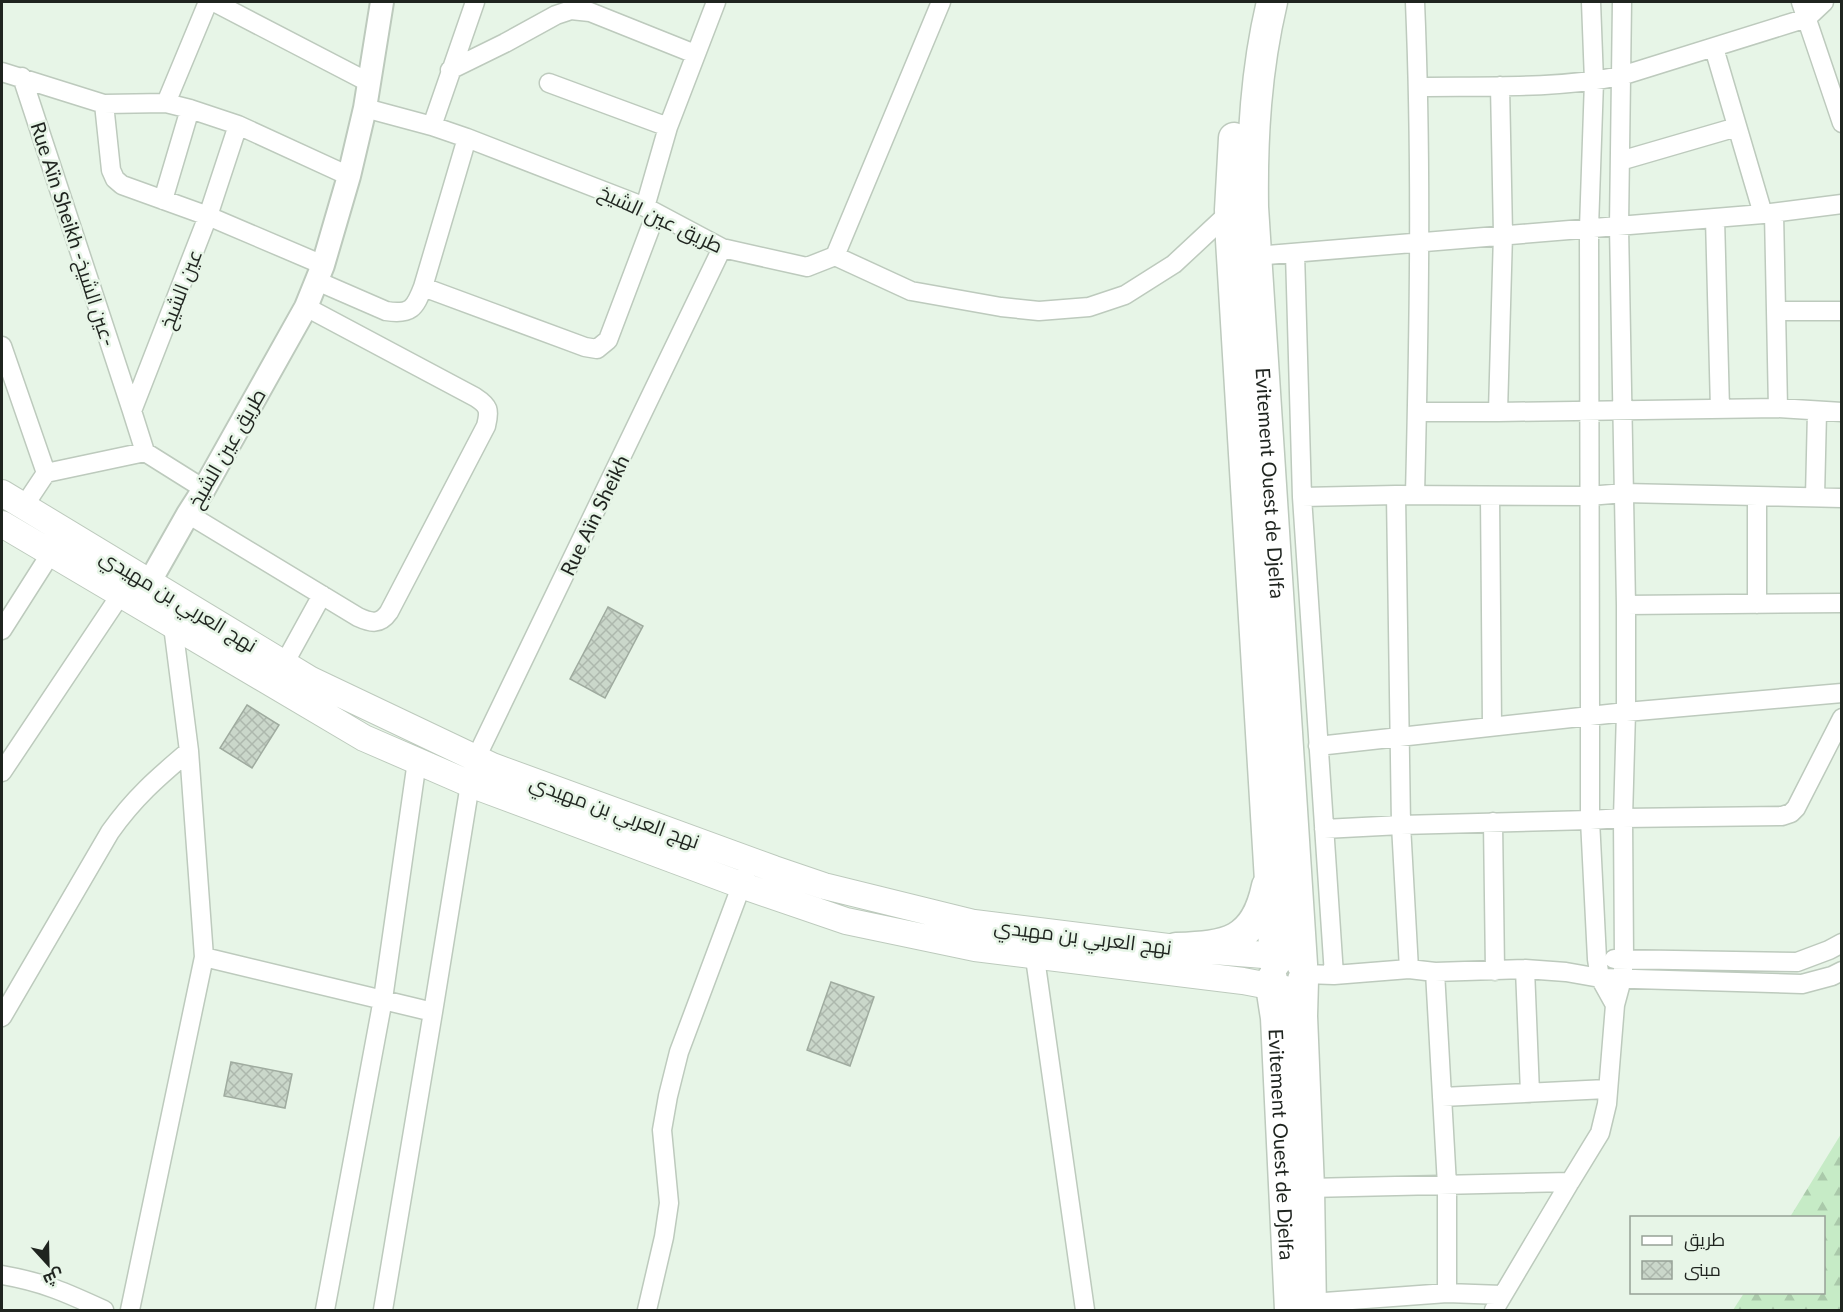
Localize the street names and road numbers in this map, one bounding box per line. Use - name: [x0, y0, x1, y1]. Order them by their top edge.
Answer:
- street label: Rue Aïn Sheikh -عين الشيخ-: [23, 119, 122, 350]
- street label: طريق عين الشيخ: [594, 179, 727, 260]
- street label: عين الشيخ: [154, 246, 209, 333]
- street label: Evitement Ouest de Djelfa: [1251, 367, 1290, 599]
- street label: طريق عين الشيخ: [182, 384, 273, 514]
- street label: Rue Aïn Sheikh: [554, 451, 634, 579]
- street label: نهج العربي بن مهيدي: [94, 544, 262, 661]
- street label: نهج العربي بن مهيدي: [525, 769, 703, 858]
- street label: نهج العربي بن مهيدي: [992, 913, 1173, 964]
- street label: Evitement Ouest de Djelfa: [1265, 1028, 1300, 1261]

